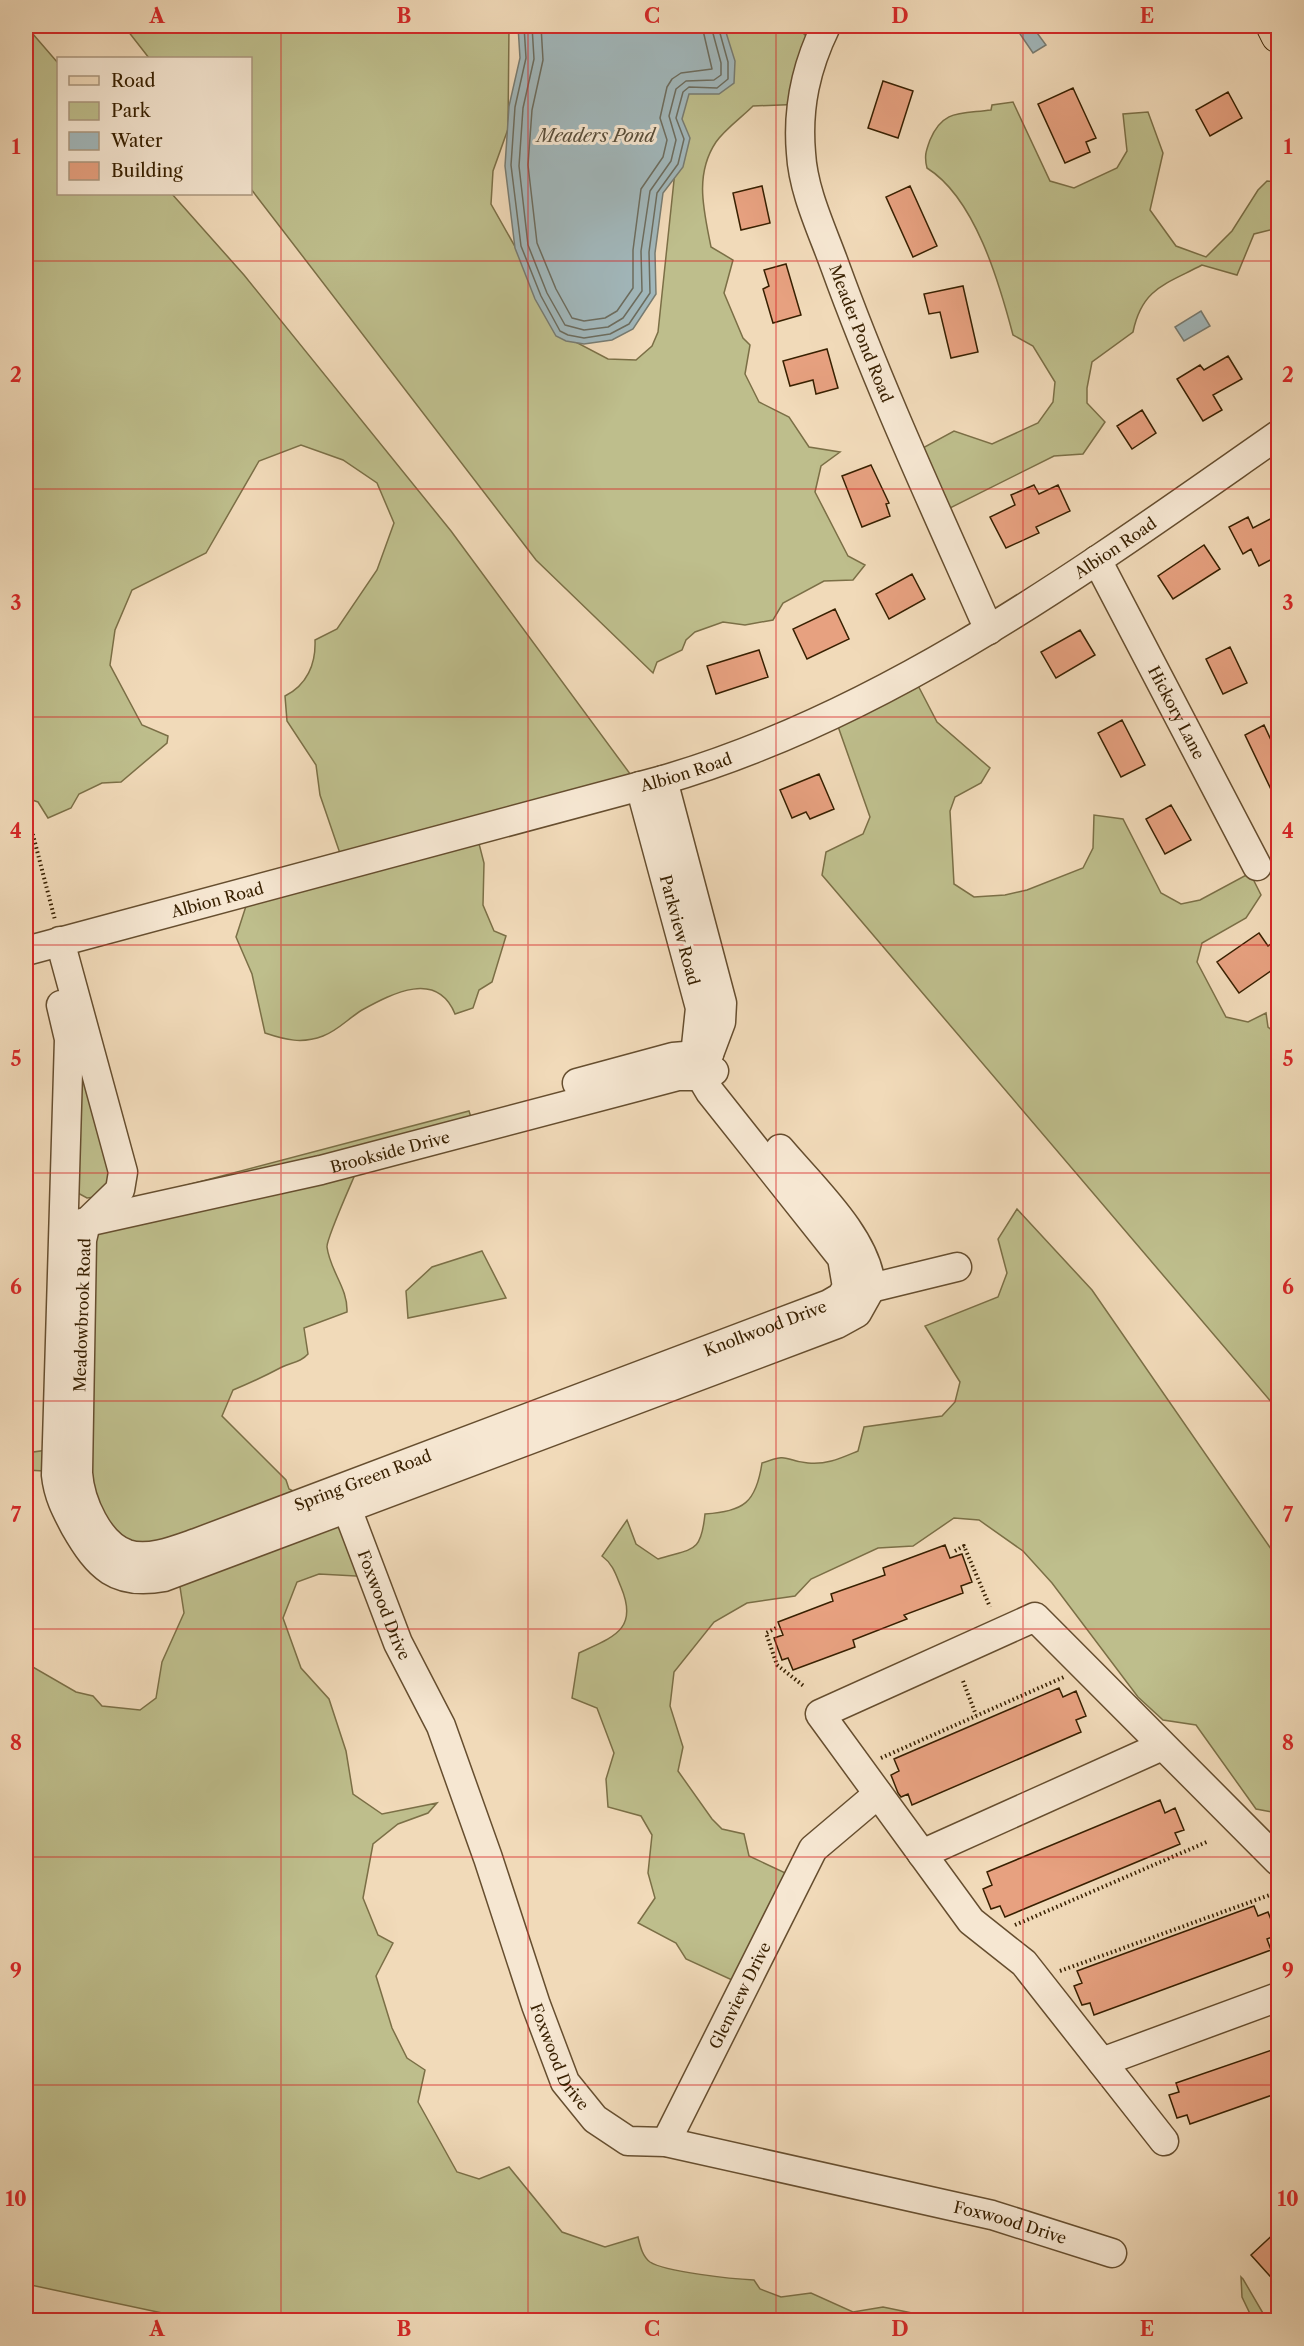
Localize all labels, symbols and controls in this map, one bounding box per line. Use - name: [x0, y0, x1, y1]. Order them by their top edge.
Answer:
- text: A: [148, 4, 165, 28]
- text: B: [397, 4, 412, 28]
- text: C: [644, 4, 660, 28]
- text: D: [891, 4, 909, 28]
- text: E: [1140, 4, 1154, 28]
- legend: [57, 57, 252, 195]
- text: Road: [111, 70, 156, 92]
- text: Park: [111, 100, 152, 122]
- water label: Meaders Pond: [535, 125, 657, 147]
- text: Water: [110, 130, 163, 152]
- text: 1: [12, 135, 21, 159]
- text: 1: [1284, 135, 1293, 159]
- text: Building: [111, 160, 183, 182]
- street label: Meader Pond Road: [825, 262, 898, 405]
- text: 2: [10, 363, 22, 387]
- text: 2: [1282, 363, 1294, 387]
- street label: Albion Road: [1070, 513, 1160, 583]
- text: 3: [10, 591, 22, 615]
- text: 3: [1282, 591, 1294, 615]
- street label: Hickory Lane: [1144, 662, 1209, 763]
- street label: Albion Road: [637, 748, 735, 796]
- text: 4: [10, 819, 22, 843]
- text: 4: [1282, 819, 1294, 843]
- street label: Parkview Road: [656, 873, 704, 988]
- street label: Albion Road: [168, 878, 266, 922]
- text: 5: [10, 1047, 22, 1071]
- text: 5: [1282, 1047, 1294, 1071]
- street label: Brookside Drive: [328, 1127, 452, 1177]
- street label: Meadowbrook Road: [69, 1237, 95, 1392]
- text: 6: [10, 1275, 22, 1299]
- text: 6: [1282, 1275, 1294, 1299]
- street label: Knollwood Drive: [701, 1296, 829, 1360]
- street label: Spring Green Road: [291, 1445, 434, 1515]
- text: 7: [11, 1503, 22, 1527]
- text: 7: [1283, 1503, 1294, 1527]
- street label: Foxwood Drive: [354, 1547, 415, 1663]
- text: 8: [10, 1731, 22, 1755]
- text: 8: [1282, 1731, 1294, 1755]
- street label: Glenview Drive: [704, 1939, 775, 2052]
- text: 9: [10, 1959, 22, 1983]
- text: 9: [1282, 1959, 1294, 1983]
- street label: Foxwood Drive: [526, 2000, 594, 2114]
- text: 10: [5, 2187, 27, 2211]
- text: 10: [1277, 2187, 1299, 2211]
- street label: Foxwood Drive: [952, 2197, 1069, 2248]
- text: A: [148, 2317, 165, 2341]
- text: B: [397, 2317, 412, 2341]
- text: C: [644, 2317, 660, 2341]
- text: D: [891, 2317, 909, 2341]
- text: E: [1140, 2317, 1154, 2341]

